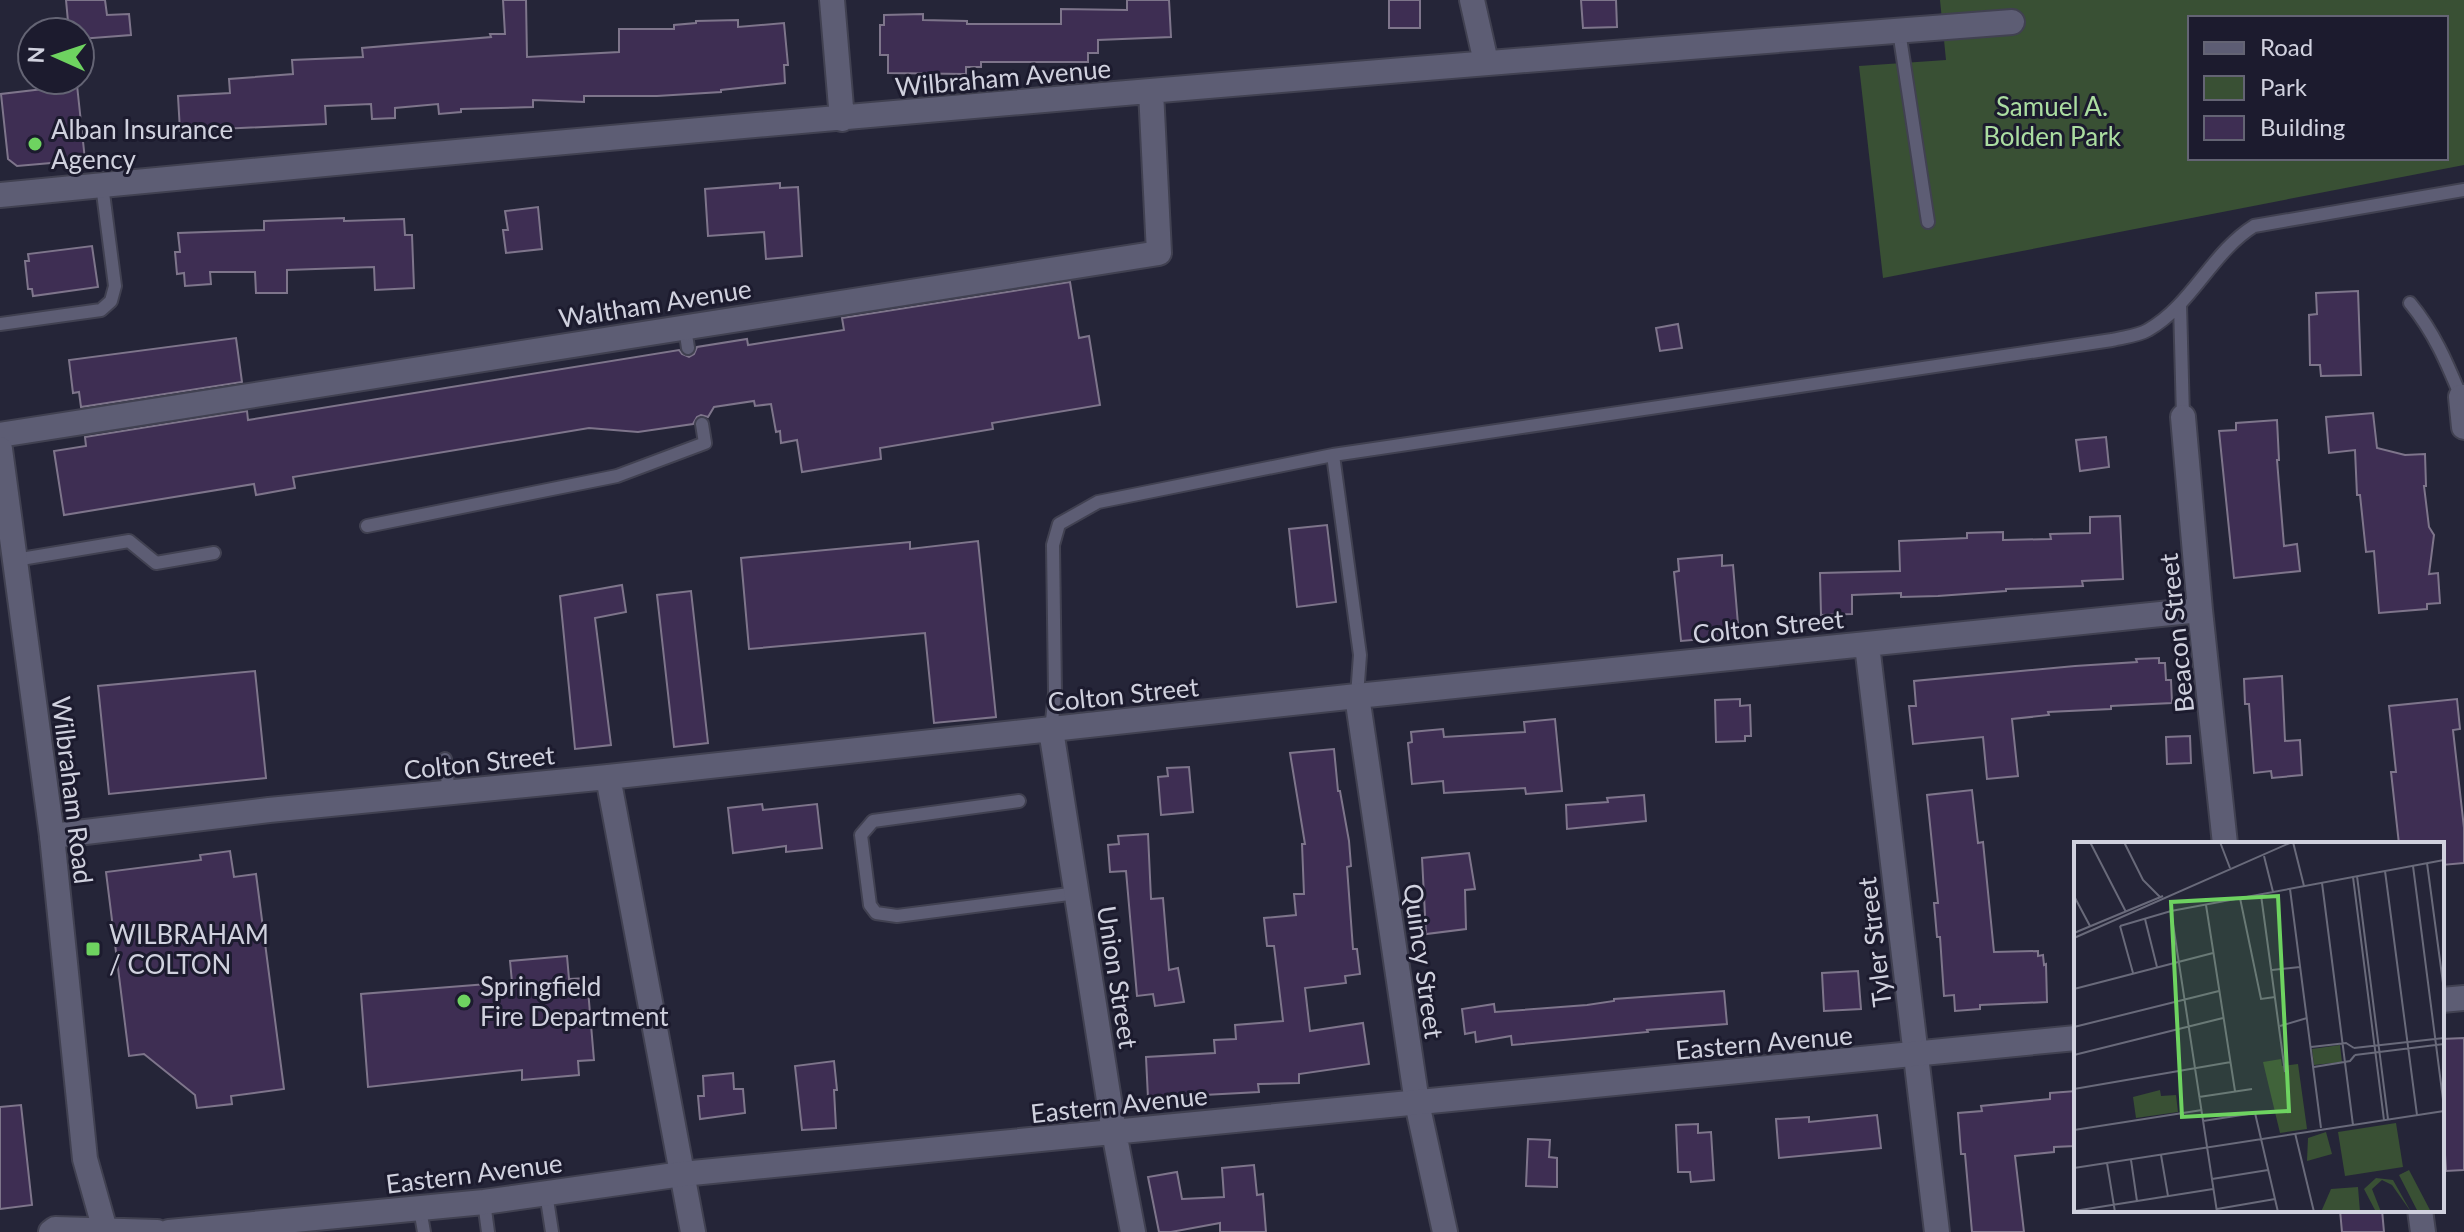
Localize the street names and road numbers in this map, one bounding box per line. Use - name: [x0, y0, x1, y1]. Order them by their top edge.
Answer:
- street label: Wilbraham Avenue: [894, 52, 1112, 102]
- street label: Waltham Avenue: [556, 272, 754, 334]
- street label: Beacon Street: [2152, 551, 2200, 714]
- street label: Colton Street: [1691, 602, 1846, 650]
- street label: Colton Street: [1046, 670, 1201, 718]
- street label: Wilbraham Road: [46, 694, 100, 886]
- street label: Colton Street: [402, 738, 557, 786]
- street label: Tyler Street: [1850, 875, 1898, 1009]
- street label: Quincy Street: [1397, 881, 1451, 1041]
- street label: Union Street: [1091, 903, 1145, 1051]
- street label: Eastern Avenue: [1674, 1018, 1854, 1066]
- street label: Eastern Avenue: [1029, 1079, 1209, 1129]
- street label: Eastern Avenue: [384, 1146, 564, 1200]

